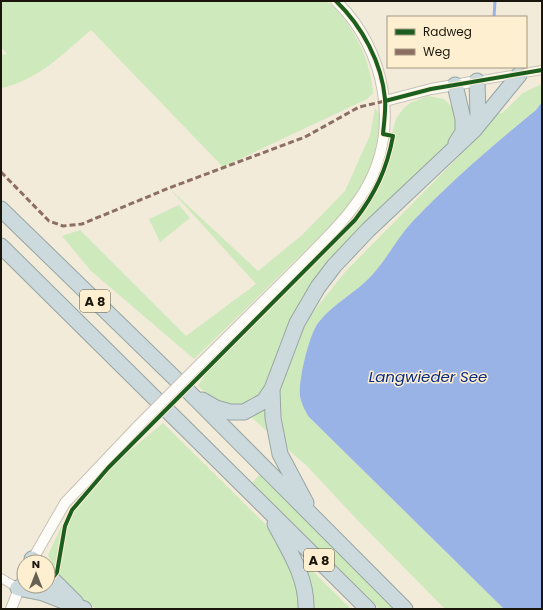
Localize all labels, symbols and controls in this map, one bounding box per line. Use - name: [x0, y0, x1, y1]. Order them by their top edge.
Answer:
- legend: [387, 16, 527, 68]
- text: Radweg: [423, 23, 472, 40]
- text: Weg: [423, 43, 450, 60]
- road number: A 8: [80, 290, 110, 312]
- water label: Langwieder See: [369, 366, 487, 387]
- road number: A 8: [304, 549, 334, 571]
- north arrow: [16, 554, 56, 594]
- text: N: [32, 556, 40, 572]

